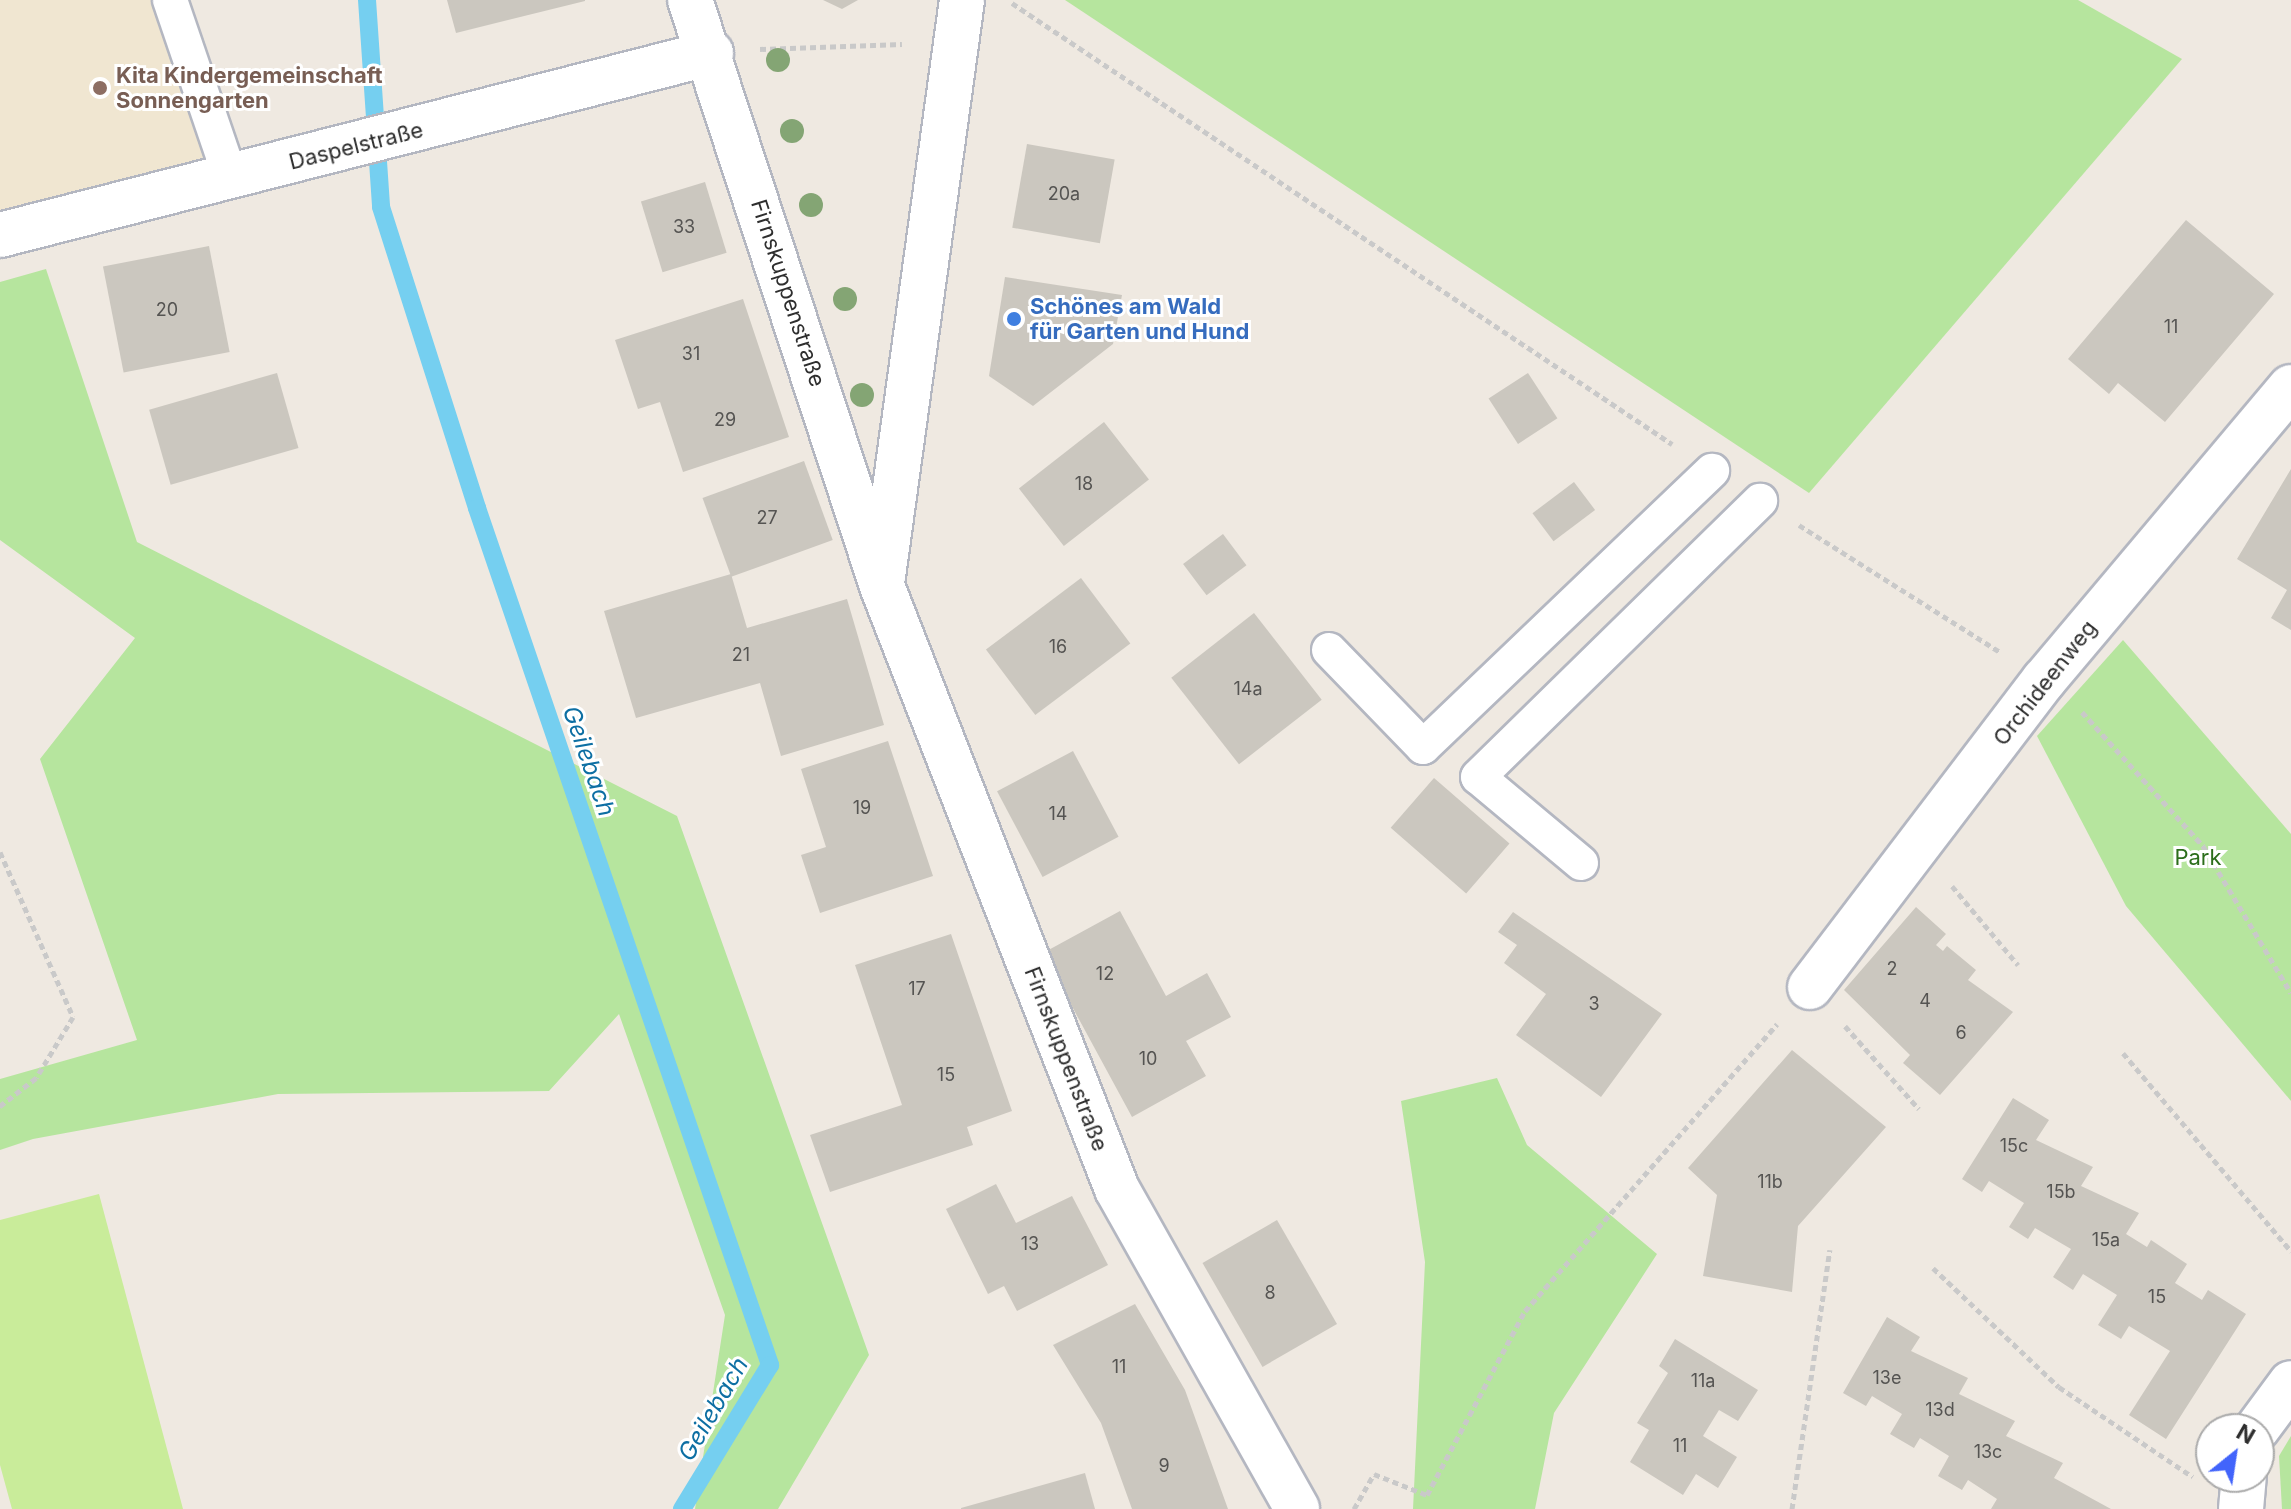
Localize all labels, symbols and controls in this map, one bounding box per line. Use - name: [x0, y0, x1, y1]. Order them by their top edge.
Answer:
- place label: Kita Kindergemeinschaft Sonnengarten: [116, 62, 383, 114]
- marker: Kita Kindergemeinschaft Sonnengarten: [91, 79, 109, 97]
- street label: Daspelstraße: [286, 117, 426, 175]
- house number: 20a: [1048, 183, 1080, 205]
- street label: Firnskuppenstraße: [745, 196, 831, 390]
- house number: 33: [673, 216, 695, 238]
- place label: Schönes am Wald für Garten und Hund: [1030, 293, 1249, 344]
- house number: 20: [156, 299, 178, 321]
- marker: Schönes am Wald für Garten und Hund: [1005, 310, 1023, 328]
- house number: 11: [2164, 316, 2178, 338]
- house number: 31: [682, 343, 700, 365]
- house number: 29: [714, 409, 736, 431]
- house number: 18: [1075, 473, 1093, 495]
- house number: 27: [756, 507, 778, 529]
- street label: Orchideenweg: [1988, 615, 2102, 751]
- house number: 16: [1049, 636, 1067, 658]
- house number: 21: [732, 644, 750, 666]
- house number: 14a: [1233, 678, 1263, 700]
- water label: Geilebach: [557, 702, 621, 820]
- house number: 19: [853, 797, 871, 819]
- house number: 14: [1049, 803, 1067, 825]
- park label: Park: [2174, 845, 2222, 871]
- house number: 2: [1887, 958, 1897, 980]
- street label: Firnskuppenstraße: [1019, 963, 1113, 1155]
- house number: 12: [1096, 963, 1114, 985]
- house number: 17: [908, 978, 926, 1000]
- house number: 4: [1919, 990, 1931, 1012]
- house number: 3: [1588, 993, 1600, 1015]
- house number: 6: [1955, 1022, 1967, 1044]
- house number: 10: [1139, 1048, 1157, 1070]
- house number: 15: [937, 1064, 955, 1086]
- house number: 15c: [2000, 1135, 2028, 1157]
- house number: 11b: [1757, 1171, 1783, 1193]
- house number: 15b: [2046, 1181, 2076, 1203]
- house number: 15a: [2092, 1229, 2120, 1251]
- house number: 13: [1021, 1233, 1039, 1255]
- house number: 8: [1264, 1282, 1276, 1304]
- house number: 15: [2148, 1286, 2166, 1308]
- water label: Geilebach: [672, 1352, 754, 1466]
- house number: 11: [1112, 1356, 1126, 1378]
- house number: 13e: [1873, 1367, 1901, 1389]
- house number: 11a: [1691, 1370, 1715, 1392]
- house number: 13d: [1925, 1399, 1955, 1421]
- north arrow: [2195, 1413, 2275, 1493]
- text: N: [2232, 1418, 2260, 1449]
- house number: 11: [1673, 1435, 1687, 1457]
- house number: 13c: [1974, 1441, 2002, 1463]
- house number: 9: [1158, 1455, 1170, 1477]

